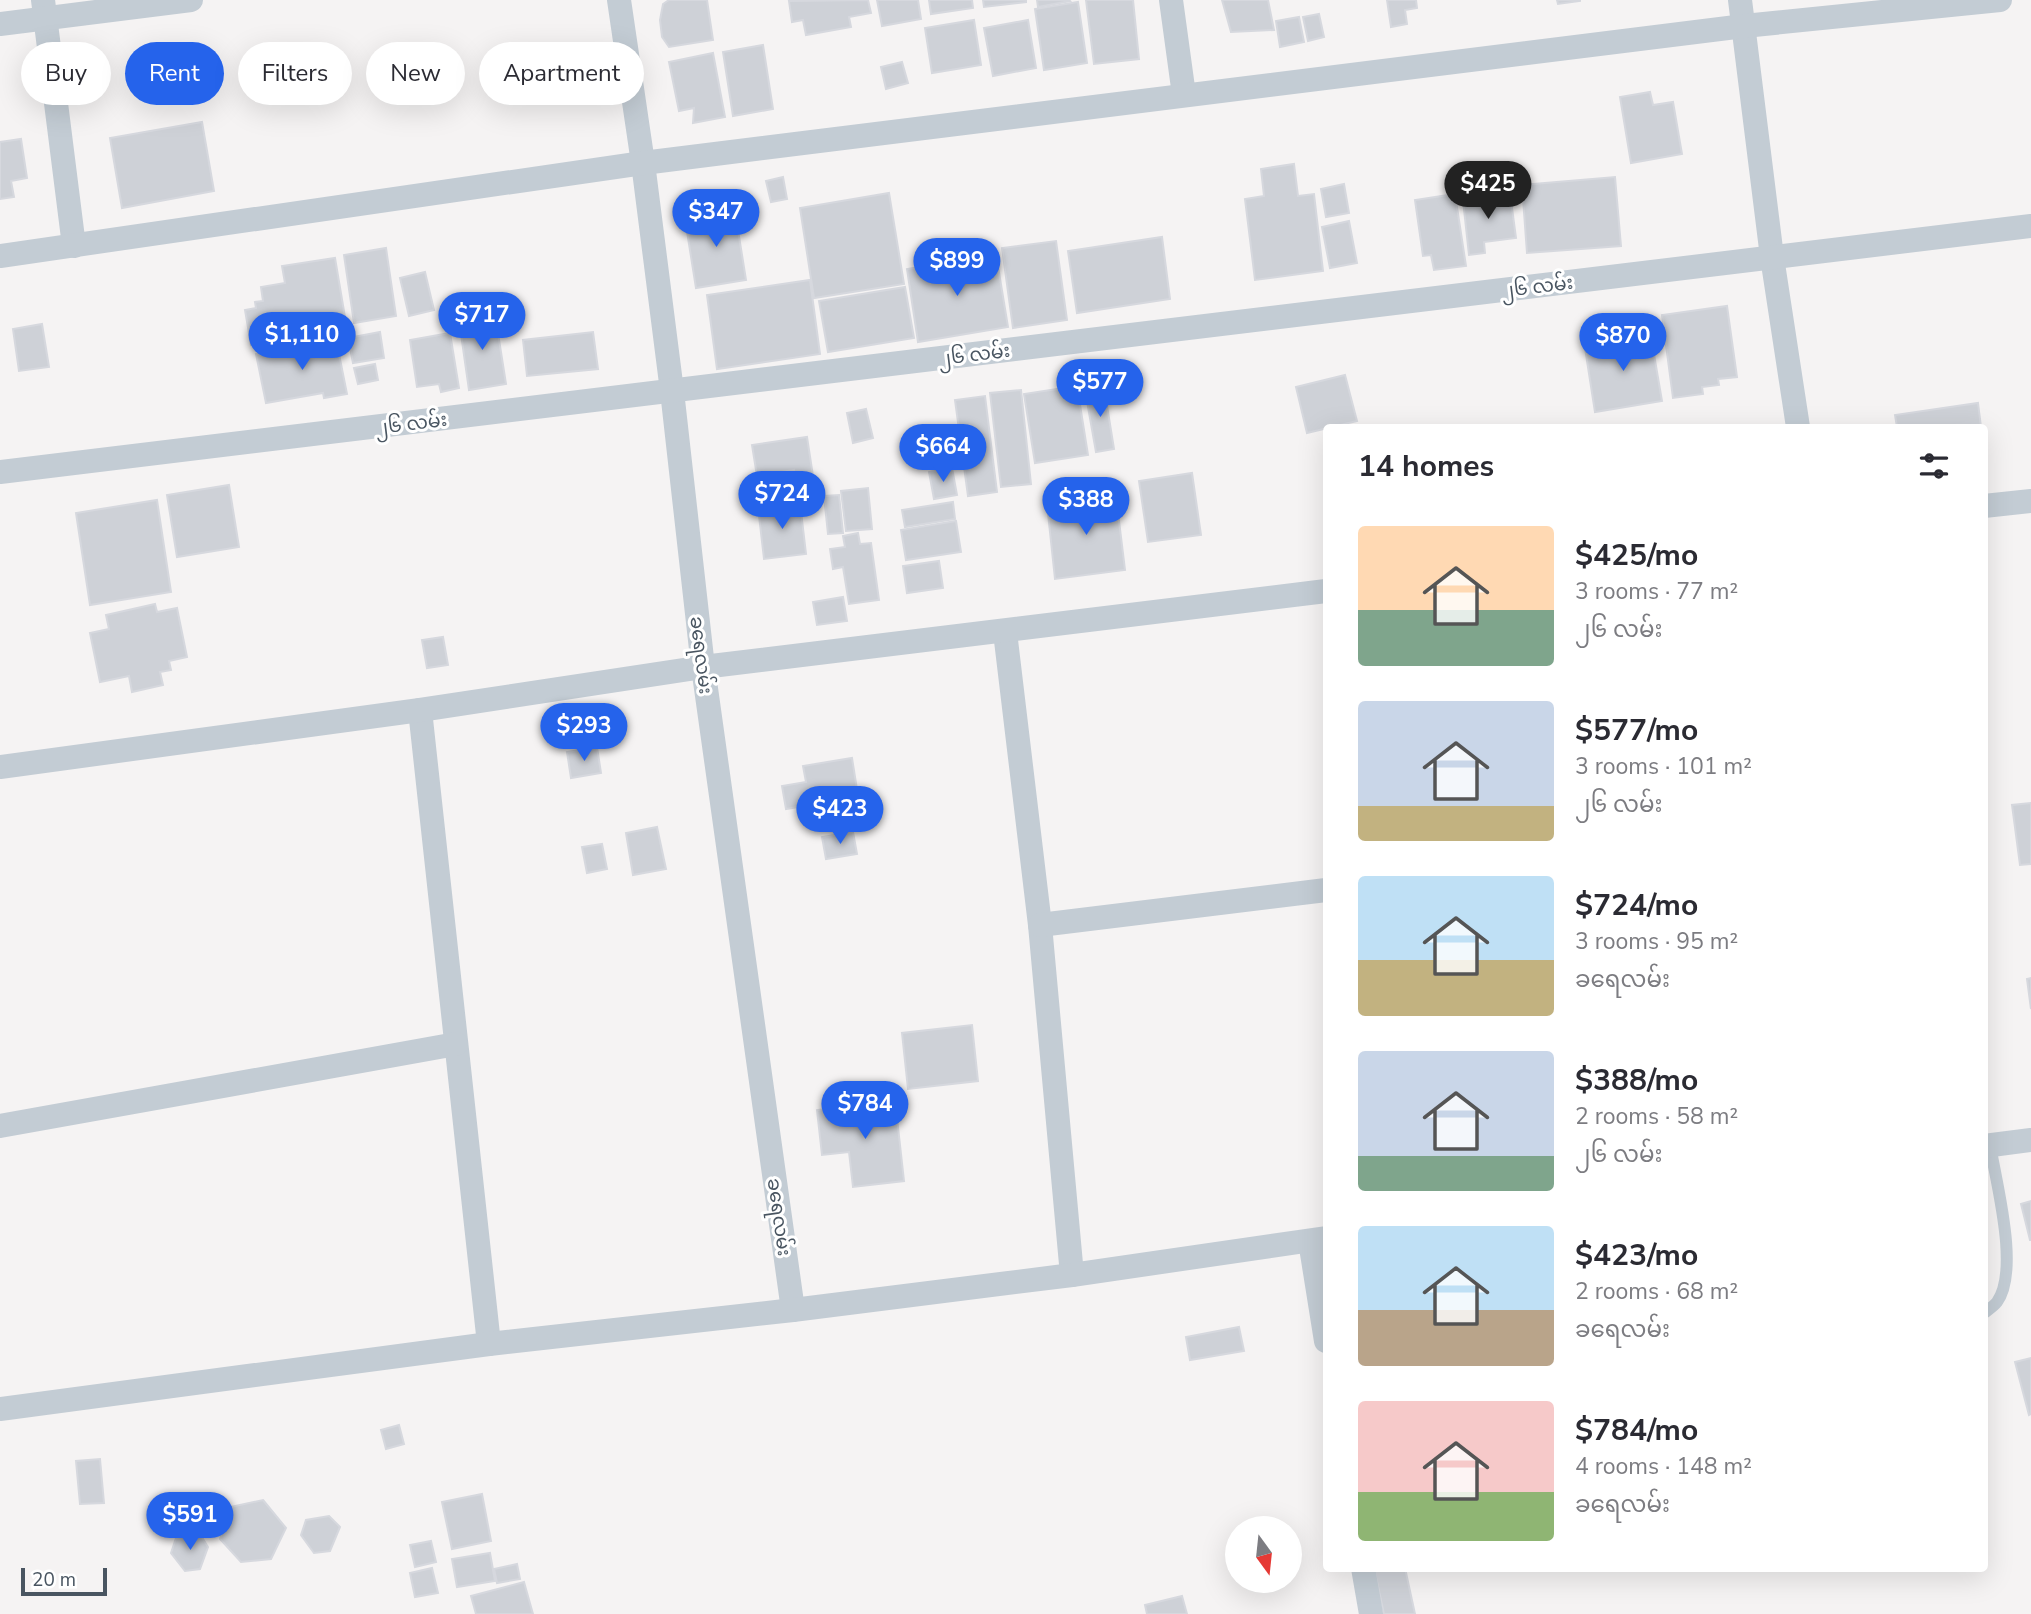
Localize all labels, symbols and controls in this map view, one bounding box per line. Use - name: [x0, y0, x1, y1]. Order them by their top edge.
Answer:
- chip: Buy: [21, 42, 111, 105]
- chip: Rent: [125, 42, 224, 105]
- chip: Filters: [238, 42, 352, 105]
- chip: New: [366, 42, 465, 105]
- chip: Apartment: [479, 42, 644, 105]
- pin: $425: [1447, 162, 1529, 221]
- text: $425: [1460, 168, 1516, 199]
- pin: $347: [675, 190, 757, 249]
- text: $347: [688, 196, 744, 227]
- pin: $899: [916, 238, 998, 298]
- text: $899: [929, 245, 985, 276]
- street label: ၂၆ လမ်း: [1499, 268, 1575, 306]
- pin: $717: [441, 292, 523, 352]
- text: $717: [454, 299, 510, 330]
- pin: $1,110: [245, 312, 359, 372]
- pin: $870: [1582, 314, 1664, 373]
- text: $1,110: [265, 319, 339, 350]
- text: $870: [1595, 320, 1651, 351]
- street label: ၂၆ လမ်း: [936, 336, 1012, 374]
- pin: $577: [1059, 360, 1141, 419]
- text: $577: [1072, 366, 1128, 397]
- street label: ၂၆ လမ်း: [373, 405, 449, 443]
- pin: $664: [902, 424, 984, 484]
- text: $664: [915, 431, 971, 462]
- text: 14 homes: [1358, 446, 1494, 487]
- icon: filters: [1915, 447, 1953, 485]
- pin: $724: [741, 472, 823, 531]
- pin: $388: [1045, 477, 1127, 537]
- text: $724: [754, 478, 810, 509]
- text: $388: [1058, 484, 1114, 515]
- text: $425/mo: [1575, 535, 1698, 576]
- icon: home: [1414, 554, 1498, 638]
- text: 3 rooms · 77 m²: [1575, 576, 1738, 607]
- street label: ခရေလမ်း: [681, 614, 721, 696]
- text: ၂၆ လမ်း: [1575, 614, 1662, 645]
- pin: $293: [543, 704, 625, 763]
- text: $293: [556, 710, 612, 741]
- text: $577/mo: [1575, 710, 1698, 751]
- icon: home: [1414, 729, 1498, 813]
- text: 3 rooms · 101 m²: [1575, 751, 1752, 782]
- pin: $423: [799, 786, 881, 846]
- text: ၂၆ လမ်း: [1575, 789, 1662, 820]
- text: $423: [812, 793, 868, 824]
- text: $724/mo: [1575, 885, 1698, 926]
- icon: home: [1414, 904, 1498, 988]
- text: 3 rooms · 95 m²: [1575, 926, 1738, 957]
- text: ခရေလမ်း: [1575, 964, 1670, 995]
- text: $388/mo: [1575, 1060, 1698, 1101]
- icon: home: [1414, 1079, 1498, 1163]
- pin: $784: [824, 1082, 906, 1141]
- text: $784: [837, 1088, 893, 1119]
- text: 2 rooms · 58 m²: [1575, 1101, 1738, 1132]
- text: ၂၆ လမ်း: [1575, 1139, 1662, 1170]
- street label: ခရေလမ်း: [759, 1176, 799, 1258]
- text: $423/mo: [1575, 1235, 1698, 1276]
- icon: home: [1414, 1254, 1498, 1338]
- text: 2 rooms · 68 m²: [1575, 1276, 1738, 1307]
- text: ခရေလမ်း: [1575, 1314, 1670, 1345]
- text: $784/mo: [1575, 1410, 1698, 1451]
- icon: home: [1414, 1429, 1498, 1513]
- text: 4 rooms · 148 m²: [1575, 1451, 1752, 1482]
- text: ခရေလမ်း: [1575, 1489, 1670, 1520]
- pin: $591: [149, 1492, 231, 1552]
- text: $591: [162, 1499, 218, 1530]
- north arrow: [1225, 1516, 1302, 1592]
- map controls: [1225, 1516, 1302, 1593]
- scale bar: [21, 1565, 107, 1597]
- text: 20 m: [32, 1567, 76, 1593]

